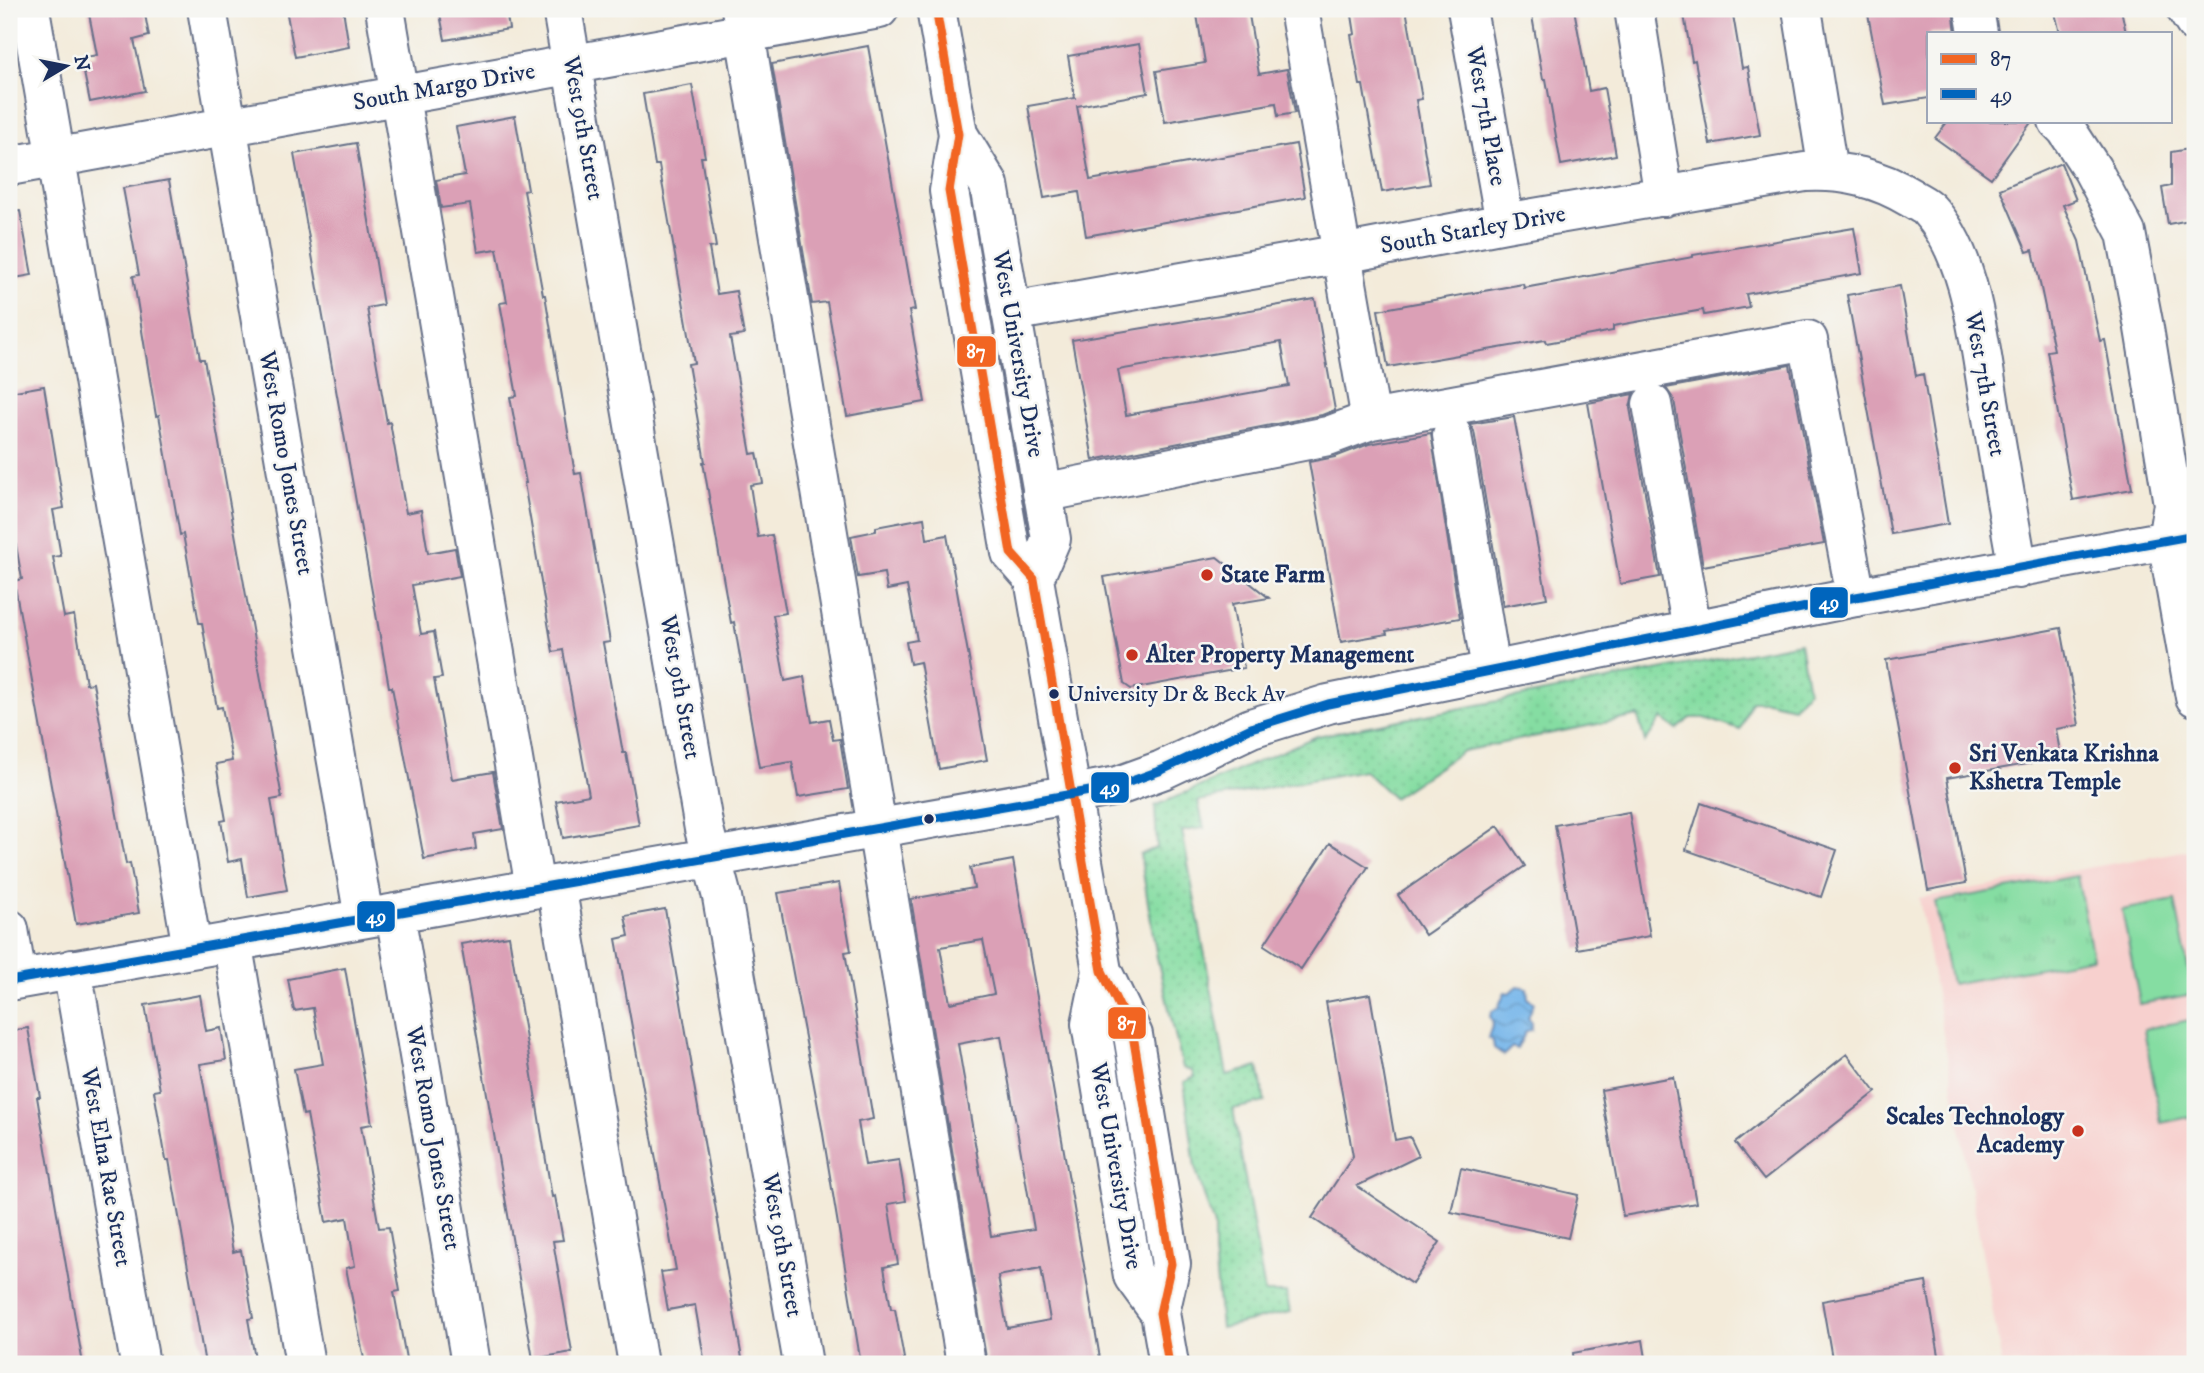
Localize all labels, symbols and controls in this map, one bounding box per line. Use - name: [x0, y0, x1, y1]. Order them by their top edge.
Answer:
- north arrow: [32, 32, 102, 102]
- legend: [1927, 32, 2172, 122]
- street label: West 7th Place: [1459, 43, 1513, 188]
- text: 87: [1990, 47, 2012, 73]
- street label: West 9th Street: [555, 53, 610, 203]
- text: N: [69, 54, 94, 73]
- street label: South Margo Drive: [351, 56, 537, 118]
- text: 49: [1990, 83, 2013, 109]
- street label: South Starley Drive: [1378, 199, 1568, 261]
- street label: West University Drive: [985, 247, 1051, 460]
- street label: West 7th Street: [1957, 308, 2013, 459]
- line badge: 87: [956, 335, 997, 368]
- text: 87: [966, 341, 986, 364]
- street label: West Romo Jones Street: [251, 348, 321, 578]
- place label: State Farm: [1221, 560, 1325, 590]
- marker: State Farm: [1199, 567, 1215, 583]
- line badge: 49: [1809, 586, 1849, 619]
- text: 49: [1819, 592, 1839, 615]
- street label: West 9th Street: [652, 612, 707, 762]
- place label: Alter Property Management: [1145, 640, 1415, 670]
- marker: Alter Property Management: [1124, 647, 1140, 663]
- place label: University Dr & Beck Av: [1067, 681, 1285, 708]
- marker: University Dr & Beck Av: [1047, 687, 1061, 701]
- place label: Sri Venkata Krishna Kshetra Temple: [1969, 739, 2159, 797]
- marker: Sri Venkata Krishna Kshetra Temple: [1947, 760, 1963, 776]
- line badge: 49: [1090, 771, 1130, 804]
- text: 49: [1100, 777, 1120, 800]
- unlabelled marker: [922, 812, 936, 826]
- line badge: 49: [356, 900, 396, 933]
- text: 49: [366, 906, 386, 929]
- line badge: 87: [1107, 1006, 1147, 1040]
- text: 87: [1117, 1013, 1137, 1036]
- street label: West Romo Jones Street: [398, 1023, 468, 1253]
- street label: West University Drive: [1083, 1059, 1149, 1272]
- street label: West Elna Rae Street: [74, 1064, 138, 1269]
- place label: Scales Technology Academy: [1886, 1102, 2065, 1160]
- marker: Scales Technology Academy: [2070, 1123, 2086, 1139]
- street label: West 9th Street: [754, 1170, 809, 1320]

